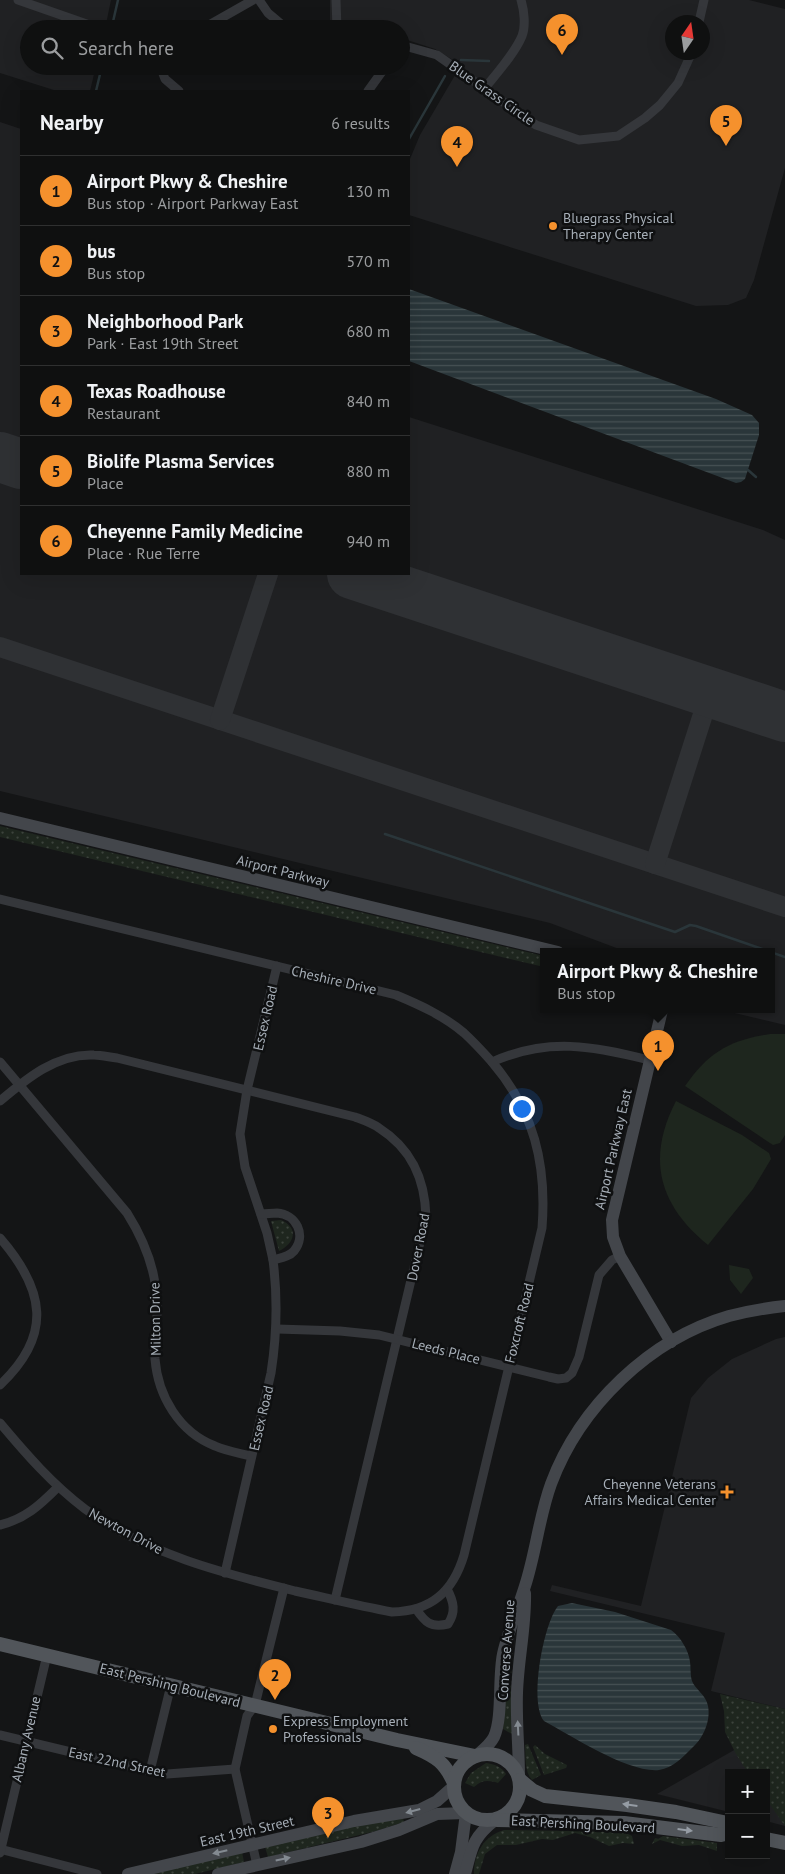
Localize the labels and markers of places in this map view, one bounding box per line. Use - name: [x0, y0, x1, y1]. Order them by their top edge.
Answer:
- pin: 6: [546, 14, 578, 55]
- pin: 5: [710, 105, 742, 146]
- pin: 4: [441, 126, 473, 167]
- place label: Bluegrass Physical Therapy Center: [563, 209, 674, 243]
- marker: Bluegrass Physical Therapy Center: [547, 220, 559, 232]
- pin: 1: [642, 1030, 674, 1071]
- place label: Cheyenne Veterans Affairs Medical Center: [584, 1475, 716, 1509]
- marker: Cheyenne Veterans Affairs Medical Center: [720, 1485, 734, 1499]
- pin: 2: [259, 1659, 291, 1700]
- place label: Express Employment Professionals: [283, 1712, 408, 1746]
- marker: Express Employment Professionals: [267, 1723, 279, 1735]
- pin: 3: [312, 1797, 344, 1838]

